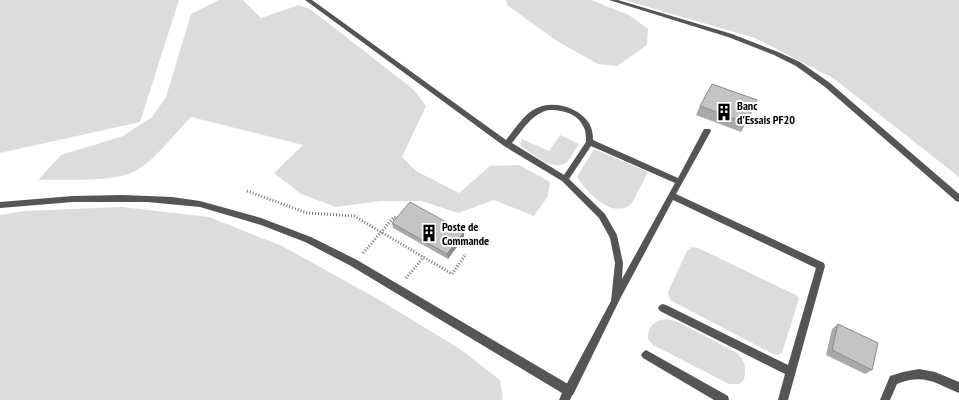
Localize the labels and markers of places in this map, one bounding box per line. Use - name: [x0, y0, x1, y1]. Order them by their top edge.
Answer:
- place label: Banc d'Essais PF20: [737, 98, 795, 127]
- building icon: Banc d'Essais PF20: [714, 102, 734, 122]
- place label: Poste de Commande: [442, 219, 489, 248]
- building icon: Poste de Commande: [419, 223, 439, 243]

